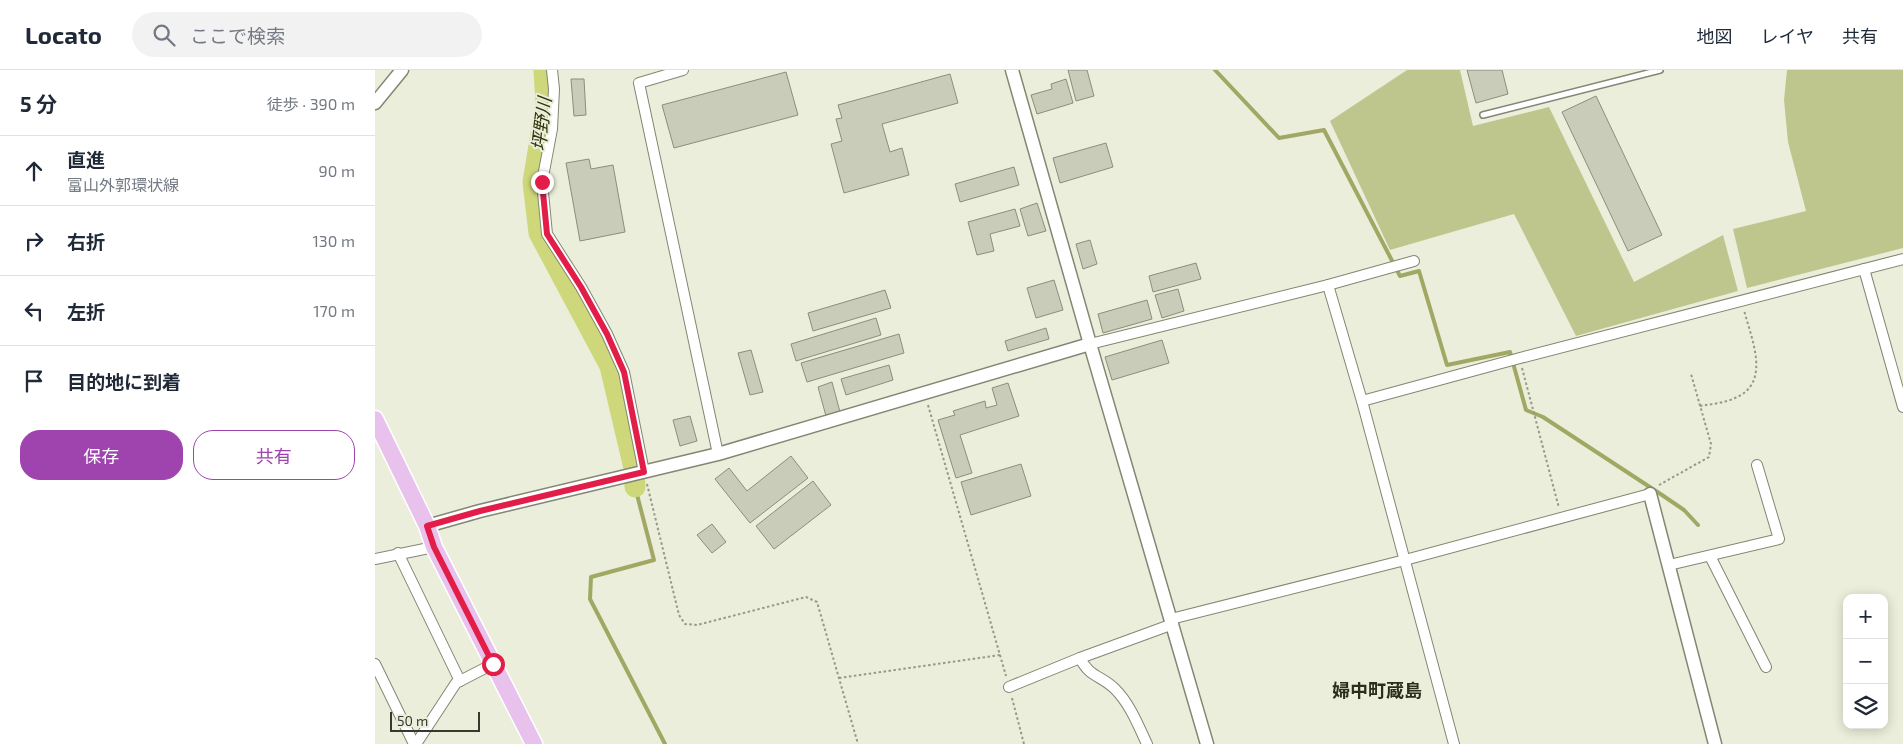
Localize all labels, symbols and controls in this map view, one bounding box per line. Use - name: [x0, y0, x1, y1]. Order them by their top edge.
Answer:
- search box: [132, 12, 482, 57]
- text: Locato: [25, 20, 102, 49]
- icon: search: [150, 21, 178, 49]
- text: ここで検索: [190, 24, 285, 47]
- text: 地図: [1697, 25, 1733, 47]
- text: レイヤ: [1761, 25, 1814, 47]
- text: 共有: [1842, 25, 1878, 47]
- text: 5 分: [20, 91, 57, 116]
- text: 徒歩 · 390 m: [267, 94, 355, 113]
- water label: 坪野川: [527, 94, 555, 152]
- text: 直進: [67, 148, 105, 171]
- icon: ahead: [20, 157, 48, 185]
- text: 90 m: [319, 161, 355, 180]
- route end: [531, 171, 554, 194]
- text: 富山外郭環状線: [67, 175, 179, 194]
- icon: right: [20, 227, 48, 255]
- text: 右折: [67, 230, 105, 253]
- text: 130 m: [313, 231, 355, 250]
- icon: left: [20, 297, 48, 325]
- text: 左折: [67, 300, 105, 323]
- text: 170 m: [313, 301, 355, 320]
- icon: arrive: [20, 367, 48, 395]
- text: 目的地に到着: [67, 370, 181, 393]
- button: 保存: [20, 430, 183, 480]
- button: 共有: [193, 430, 355, 480]
- map controls: [1843, 594, 1888, 729]
- button: +: [1843, 594, 1888, 639]
- button: −: [1843, 639, 1888, 684]
- route start: [482, 653, 505, 676]
- district label: 婦中町蔵島: [1332, 679, 1422, 701]
- button: layers: [1843, 684, 1888, 729]
- scale bar: [390, 709, 480, 732]
- text: 50 m: [397, 712, 428, 729]

